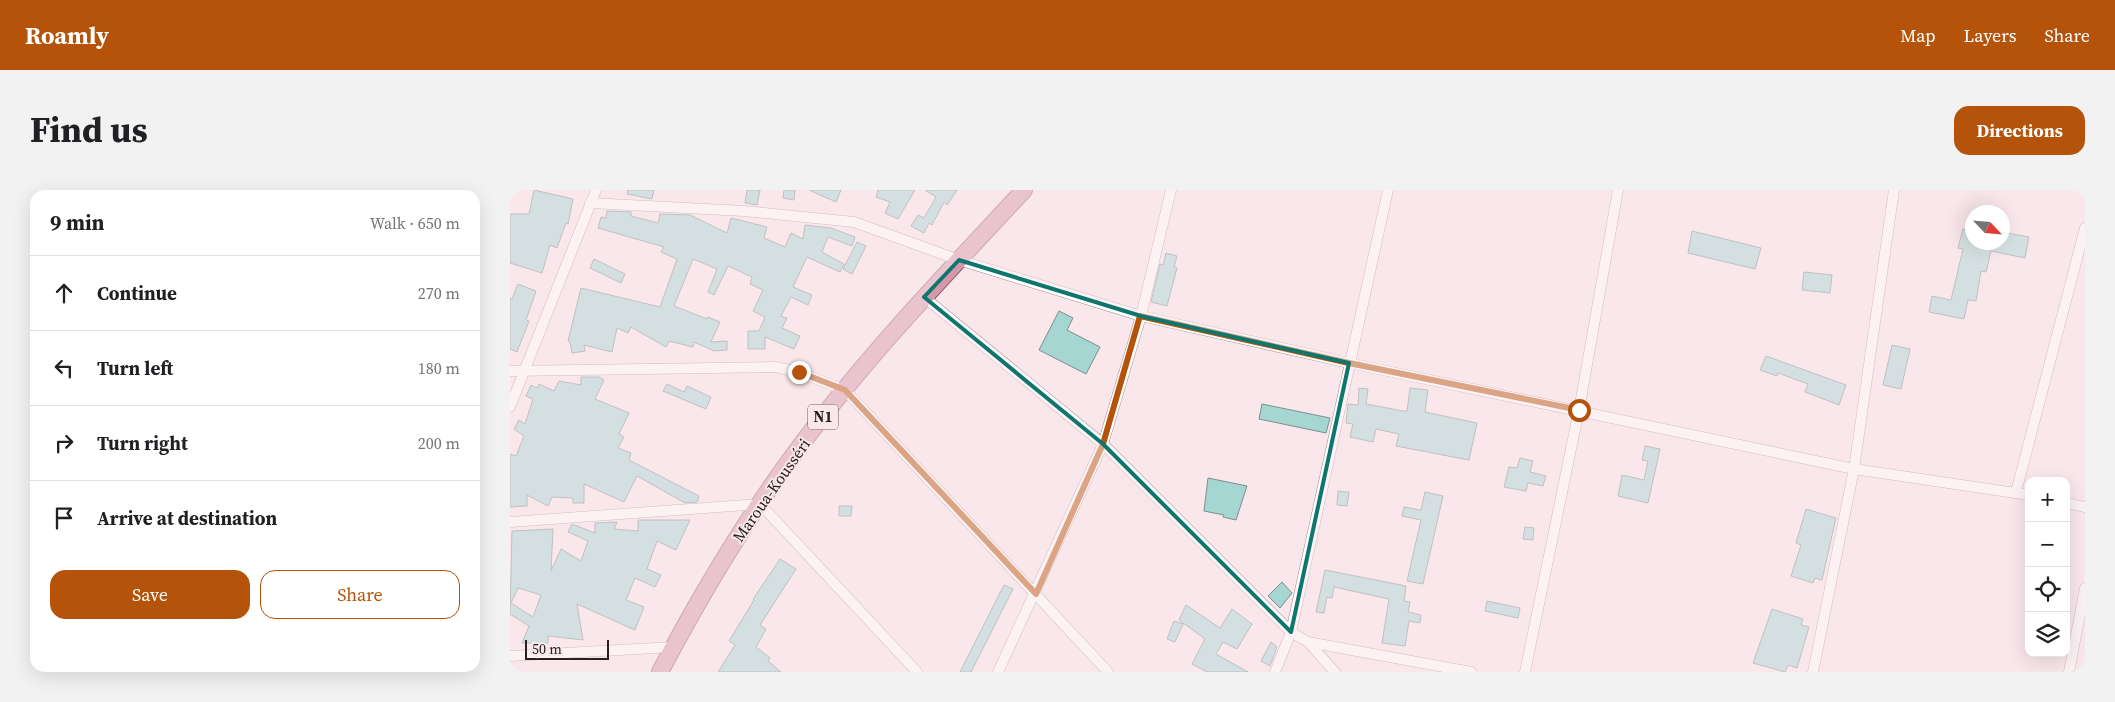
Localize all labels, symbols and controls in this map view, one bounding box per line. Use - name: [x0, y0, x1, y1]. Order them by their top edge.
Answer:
- text: Roamly: [25, 19, 109, 52]
- text: Map: [1900, 23, 1935, 48]
- text: Layers: [1963, 23, 2016, 48]
- text: Share: [2044, 23, 2090, 48]
- text: Find us: [30, 106, 148, 154]
- button: Directions: [1954, 106, 2085, 155]
- north arrow: [1965, 205, 2010, 250]
- text: 9 min: [50, 208, 105, 237]
- text: Walk · 650 m: [370, 212, 460, 234]
- icon: ahead: [50, 279, 78, 307]
- text: Continue: [97, 280, 177, 306]
- text: 270 m: [418, 282, 460, 304]
- icon: left: [50, 354, 78, 382]
- text: Turn left: [97, 355, 173, 381]
- text: 180 m: [418, 357, 460, 379]
- route end: [788, 361, 811, 384]
- route start: [1568, 399, 1591, 422]
- road number: N1: [808, 404, 838, 430]
- icon: right: [50, 429, 78, 457]
- text: Turn right: [97, 430, 188, 456]
- text: 200 m: [418, 432, 460, 454]
- street label: Maroua-Kousséri: [727, 434, 815, 546]
- map controls: [2025, 477, 2070, 657]
- button: +: [2025, 477, 2070, 522]
- icon: arrive: [50, 504, 78, 532]
- text: Arrive at destination: [97, 505, 277, 531]
- button: −: [2025, 522, 2070, 567]
- button: locate: [2025, 567, 2070, 612]
- button: Save: [50, 570, 250, 619]
- button: Share: [260, 570, 460, 619]
- button: layers: [2025, 612, 2070, 657]
- scale bar: [525, 637, 609, 660]
- text: 50 m: [532, 639, 562, 659]

